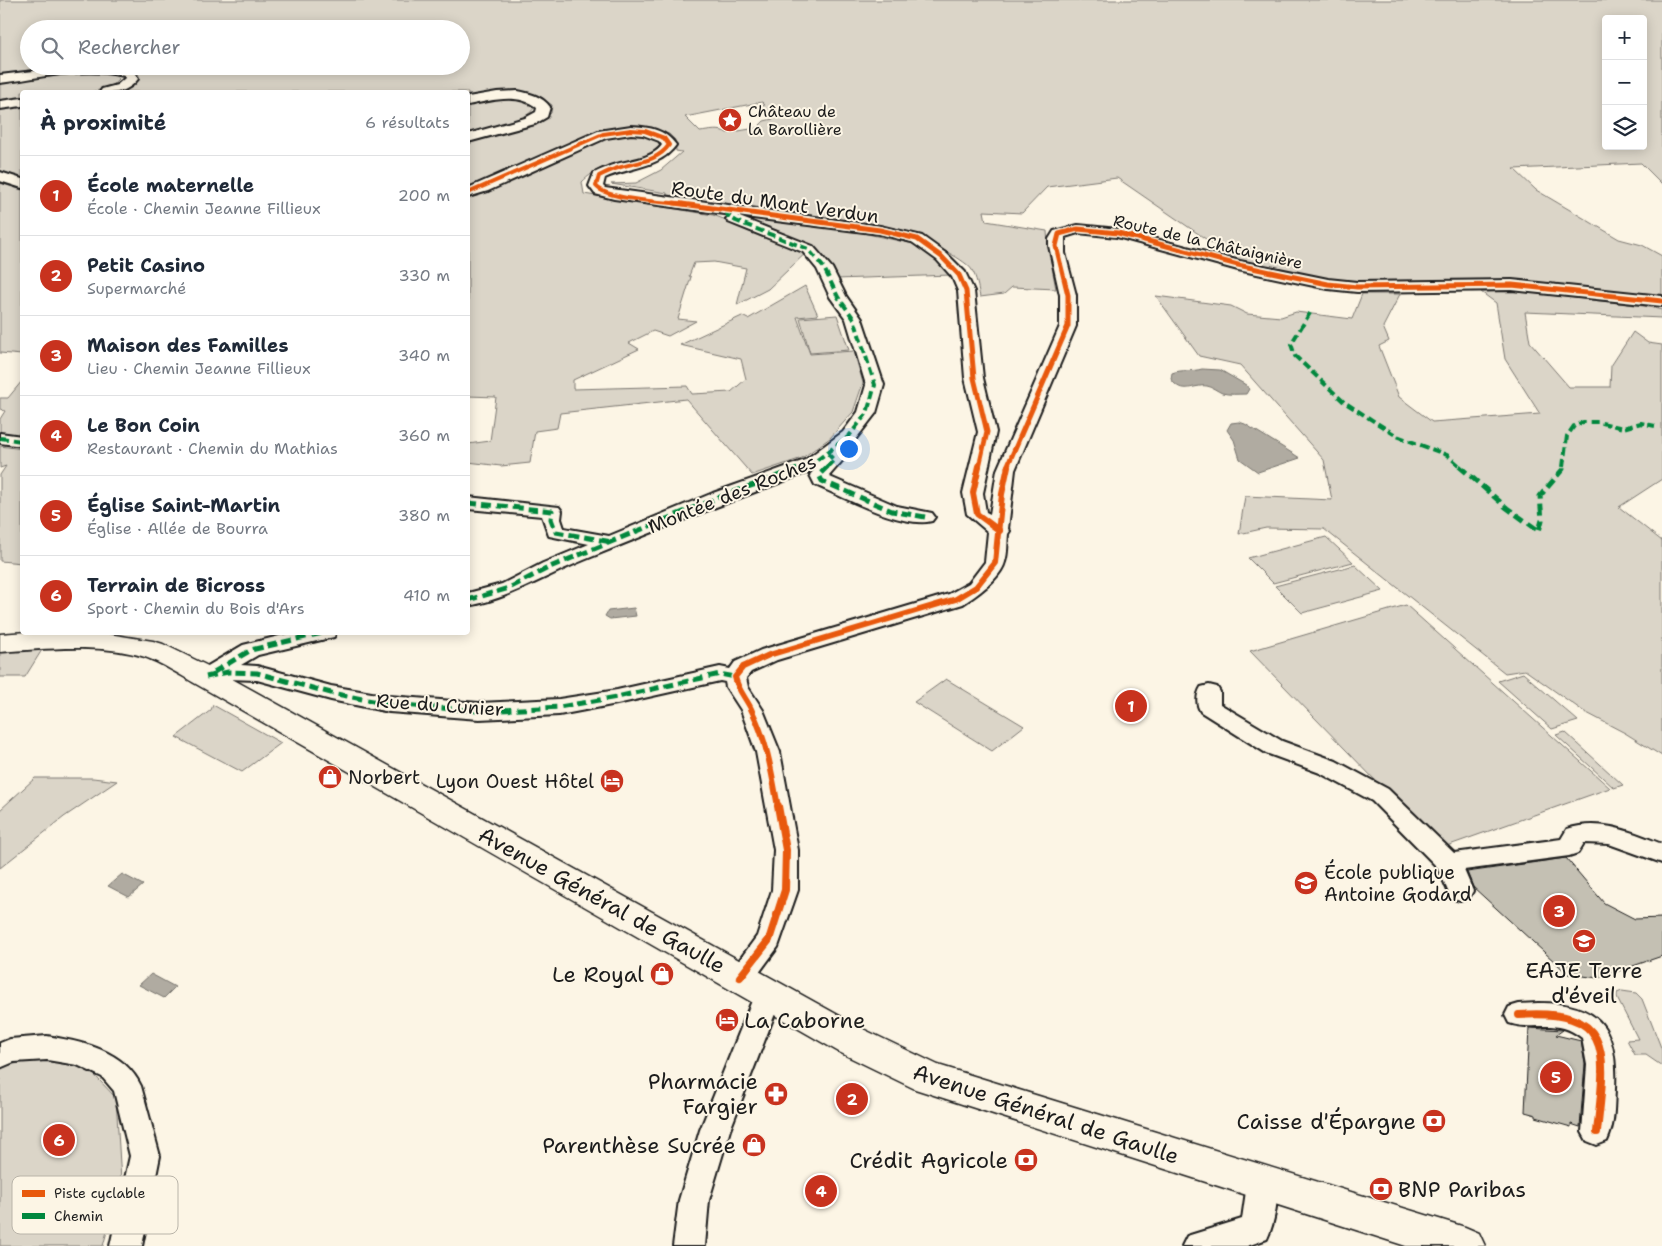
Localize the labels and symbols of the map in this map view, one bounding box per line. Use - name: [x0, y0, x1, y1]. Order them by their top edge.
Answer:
- place label: Château de la Barollière: [748, 101, 842, 140]
- place icon: Château de la Barollière: [717, 107, 743, 133]
- street label: Route du Mont Verdun: [670, 175, 880, 229]
- street label: Route de la Châtaignière: [1111, 210, 1305, 274]
- your location: [836, 436, 862, 462]
- street label: Montée des Roches: [644, 449, 820, 539]
- pin: 1: [1115, 687, 1147, 725]
- street label: Rue du Cunier: [375, 688, 505, 722]
- shop icon: Norbert: [317, 764, 343, 790]
- place label: Norbert: [348, 765, 420, 790]
- hotel icon: Lyon Ouest Hôtel: [599, 768, 625, 794]
- place label: Lyon Ouest Hôtel: [436, 769, 594, 794]
- street label: Avenue Général de Gaulle: [473, 820, 731, 980]
- place label: École publique Antoine Godard: [1324, 859, 1472, 907]
- school or university icon: École publique Antoine Godard: [1293, 870, 1319, 896]
- pin: 3: [1543, 892, 1575, 930]
- school or university icon: EAJE Terre d'éveil: [1571, 928, 1597, 954]
- place label: EAJE Terre d'éveil: [1525, 956, 1643, 1010]
- place label: Le Royal: [552, 960, 644, 989]
- shop icon: Le Royal: [649, 961, 675, 987]
- place label: La Caborne: [744, 1006, 865, 1035]
- hotel icon: La Caborne: [714, 1007, 740, 1033]
- street label: Avenue Général de Gaulle: [909, 1057, 1183, 1171]
- pin: 5: [1540, 1058, 1572, 1096]
- place label: Pharmacie Fargier: [648, 1067, 758, 1121]
- pin: 2: [836, 1080, 868, 1118]
- pharmacy icon: Pharmacie Fargier: [763, 1081, 789, 1107]
- place label: Caisse d'Épargne: [1237, 1107, 1416, 1136]
- bank icon: Caisse d'Épargne: [1421, 1108, 1447, 1134]
- pin: 6: [43, 1121, 75, 1159]
- place label: Parenthèse Sucrée: [542, 1131, 736, 1160]
- shop icon: Parenthèse Sucrée: [741, 1132, 767, 1158]
- place label: Crédit Agricole: [849, 1146, 1008, 1175]
- bank icon: Crédit Agricole: [1013, 1147, 1039, 1173]
- pin: 4: [805, 1172, 837, 1210]
- place label: BNP Paribas: [1398, 1175, 1526, 1204]
- legend: [12, 1176, 178, 1234]
- bank icon: BNP Paribas: [1368, 1176, 1394, 1202]
- text: Piste cyclable: [54, 1184, 145, 1202]
- text: Chemin: [54, 1207, 103, 1225]

